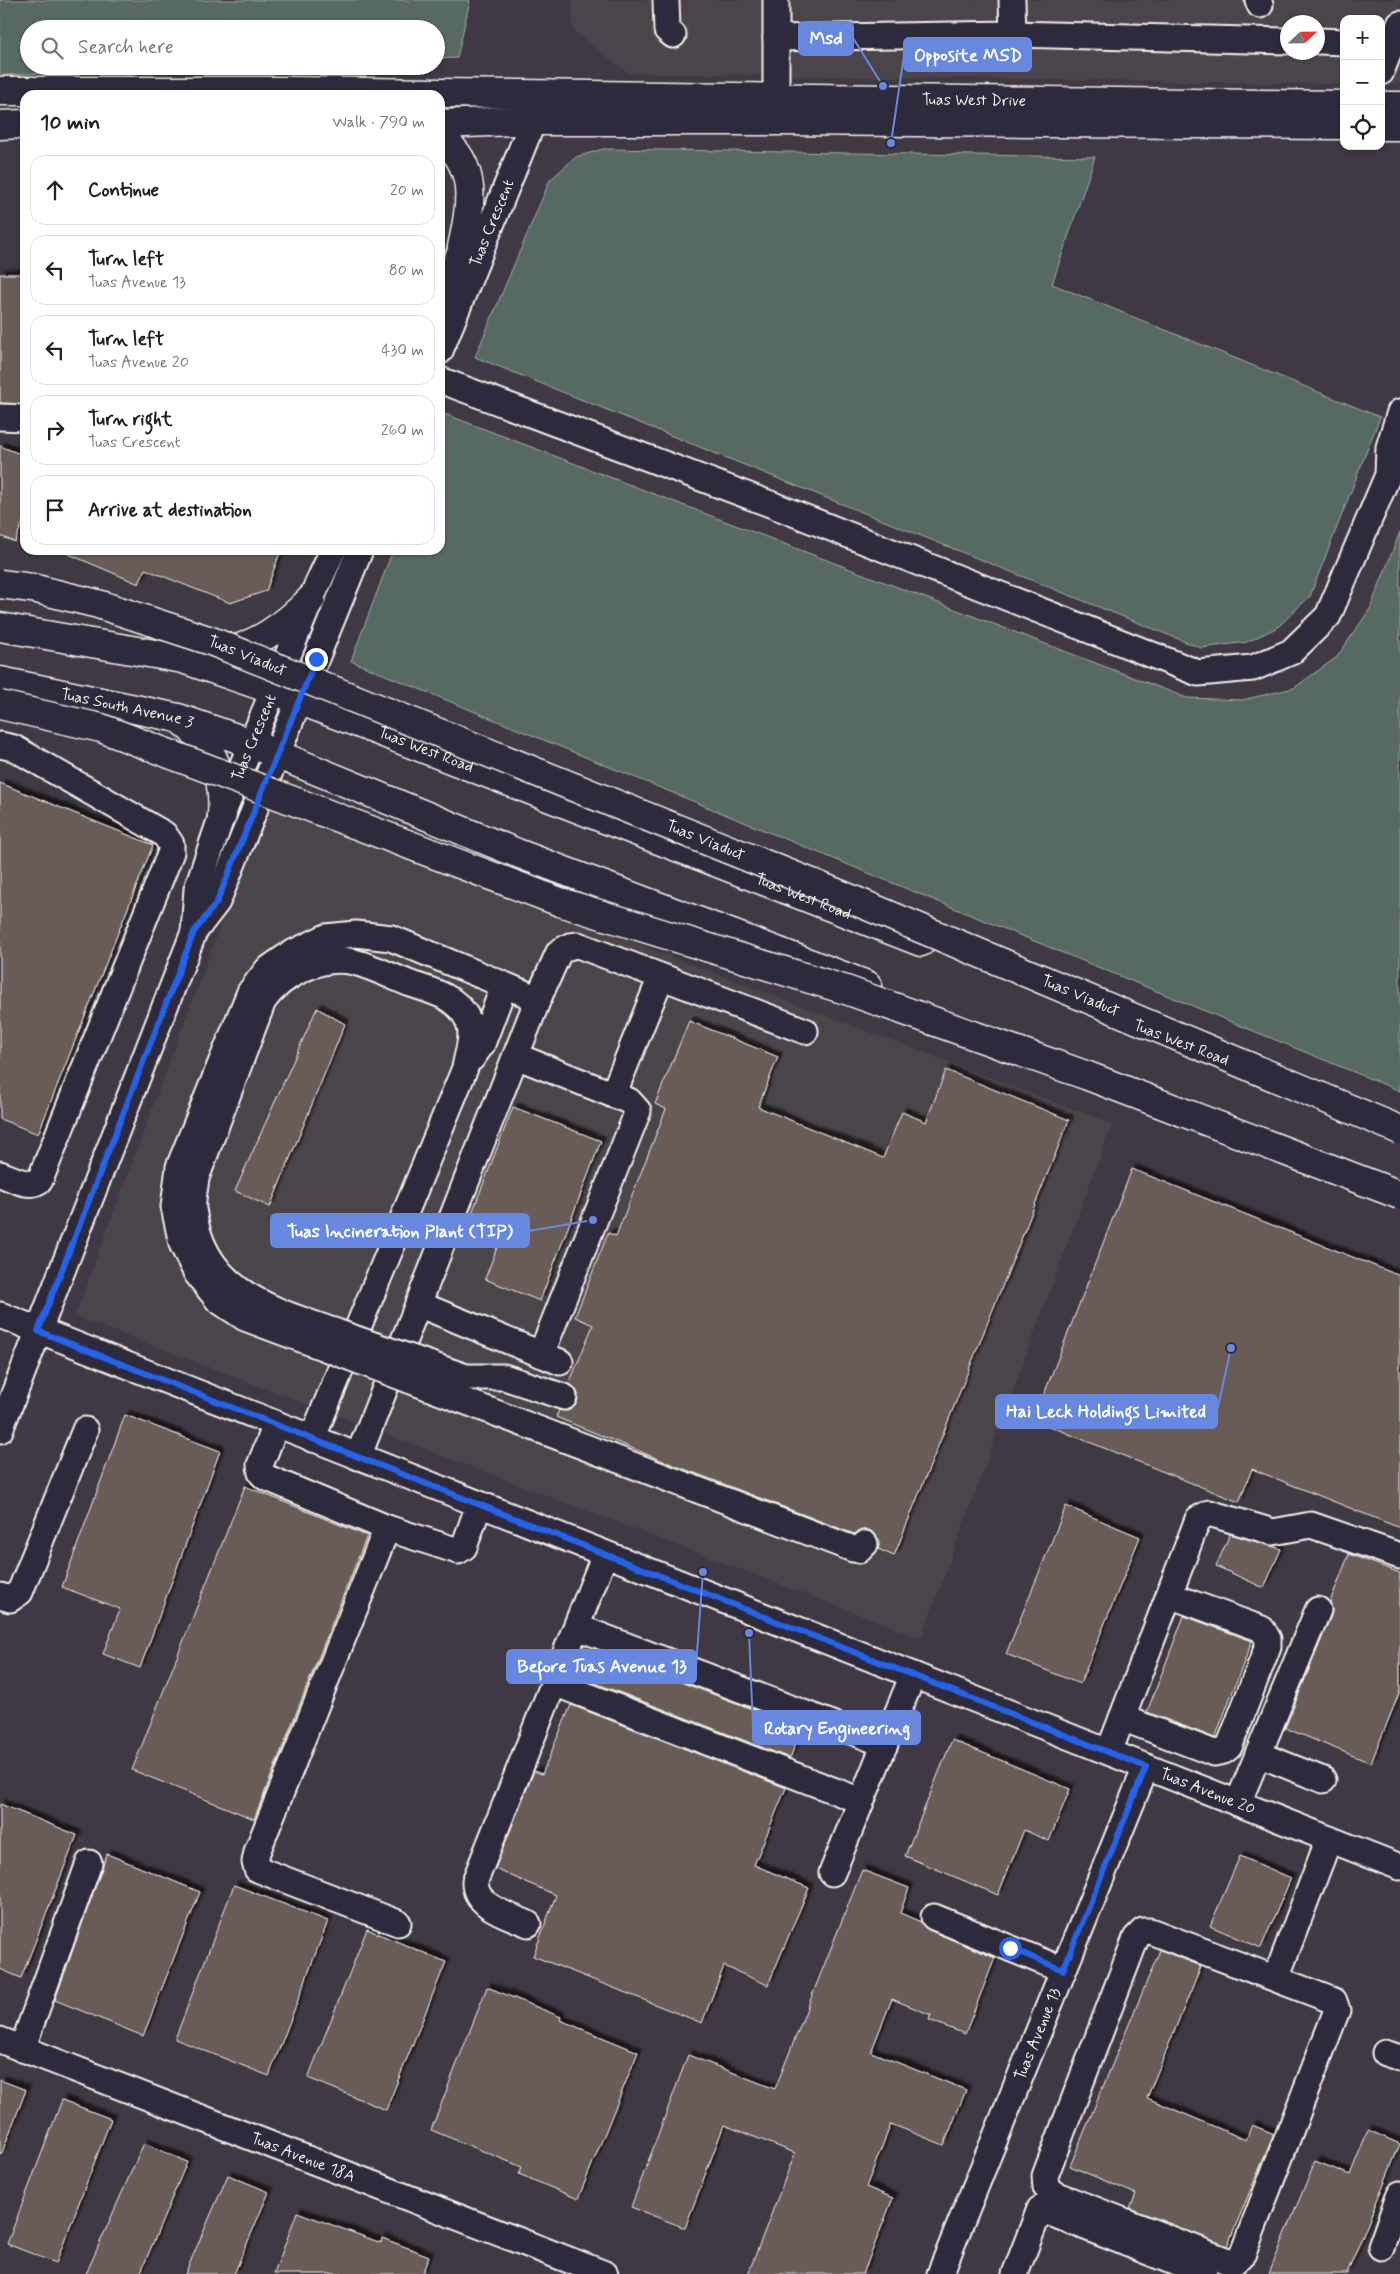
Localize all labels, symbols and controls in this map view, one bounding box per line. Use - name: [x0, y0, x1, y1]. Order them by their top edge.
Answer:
- north arrow: [1280, 15, 1325, 60]
- map controls: [1340, 15, 1385, 150]
- button: +: [1340, 15, 1385, 60]
- search box: [20, 20, 445, 75]
- callout: Msd: [799, 22, 853, 55]
- text: Msd: [809, 27, 843, 51]
- icon: search: [38, 34, 66, 62]
- text: Search here: [78, 35, 174, 60]
- callout: Opposite MSD: [904, 38, 1031, 71]
- text: Opposite MSD: [914, 44, 1022, 68]
- button: −: [1340, 60, 1385, 105]
- street label: Tuas West Drive: [922, 89, 1026, 111]
- button: locate: [1340, 105, 1385, 150]
- text: 10 min: [40, 109, 100, 137]
- text: Walk · 790 m: [332, 112, 425, 133]
- icon: ahead: [41, 176, 69, 204]
- street label: Tuas Crescent: [465, 176, 519, 270]
- text: Continue: [88, 178, 159, 203]
- text: 20 m: [390, 180, 424, 201]
- text: Turn left: [88, 247, 164, 272]
- icon: left: [41, 256, 69, 284]
- text: 80 m: [389, 260, 424, 281]
- text: Tuas Avenue 13: [88, 272, 186, 293]
- text: Turn left: [88, 327, 164, 352]
- icon: left: [41, 336, 69, 364]
- text: 430 m: [381, 340, 424, 361]
- text: Tuas Avenue 20: [88, 352, 189, 373]
- text: Turn right: [88, 407, 172, 432]
- icon: right: [41, 416, 69, 444]
- text: 260 m: [381, 420, 424, 441]
- text: Tuas Crescent: [88, 432, 181, 453]
- icon: arrive: [41, 496, 69, 524]
- text: Arrive at destination: [88, 498, 252, 523]
- street label: Tuas Viaduct: [205, 630, 290, 681]
- route end: [305, 648, 328, 671]
- street label: Tuas South Avenue 3: [59, 683, 196, 733]
- street label: Tuas Crescent: [227, 691, 281, 784]
- street label: Tuas West Road: [375, 721, 477, 778]
- street label: Tuas Viaduct: [663, 815, 748, 865]
- street label: Tuas West Road: [752, 868, 854, 924]
- street label: Tuas Viaduct: [1038, 970, 1123, 1021]
- street label: Tuas West Road: [1130, 1015, 1232, 1071]
- callout: Tuas Incineration Plant (TIP): [271, 1214, 529, 1247]
- text: Tuas Incineration Plant (TIP): [287, 1220, 514, 1244]
- callout: Hai Leck Holdings Limited: [996, 1395, 1217, 1428]
- text: Hai Leck Holdings Limited: [1006, 1400, 1206, 1426]
- callout: Before Tuas Avenue 13: [507, 1650, 696, 1683]
- text: Before Tuas Avenue 13: [517, 1655, 687, 1681]
- callout: Rotary Engineering: [753, 1711, 920, 1744]
- text: Rotary Engineering: [764, 1717, 910, 1743]
- street label: Tuas Avenue 20: [1157, 1763, 1258, 1819]
- route start: [999, 1937, 1022, 1960]
- street label: Tuas Avenue 13: [1009, 1985, 1066, 2083]
- street label: Tuas Avenue 18A: [248, 2128, 358, 2187]

